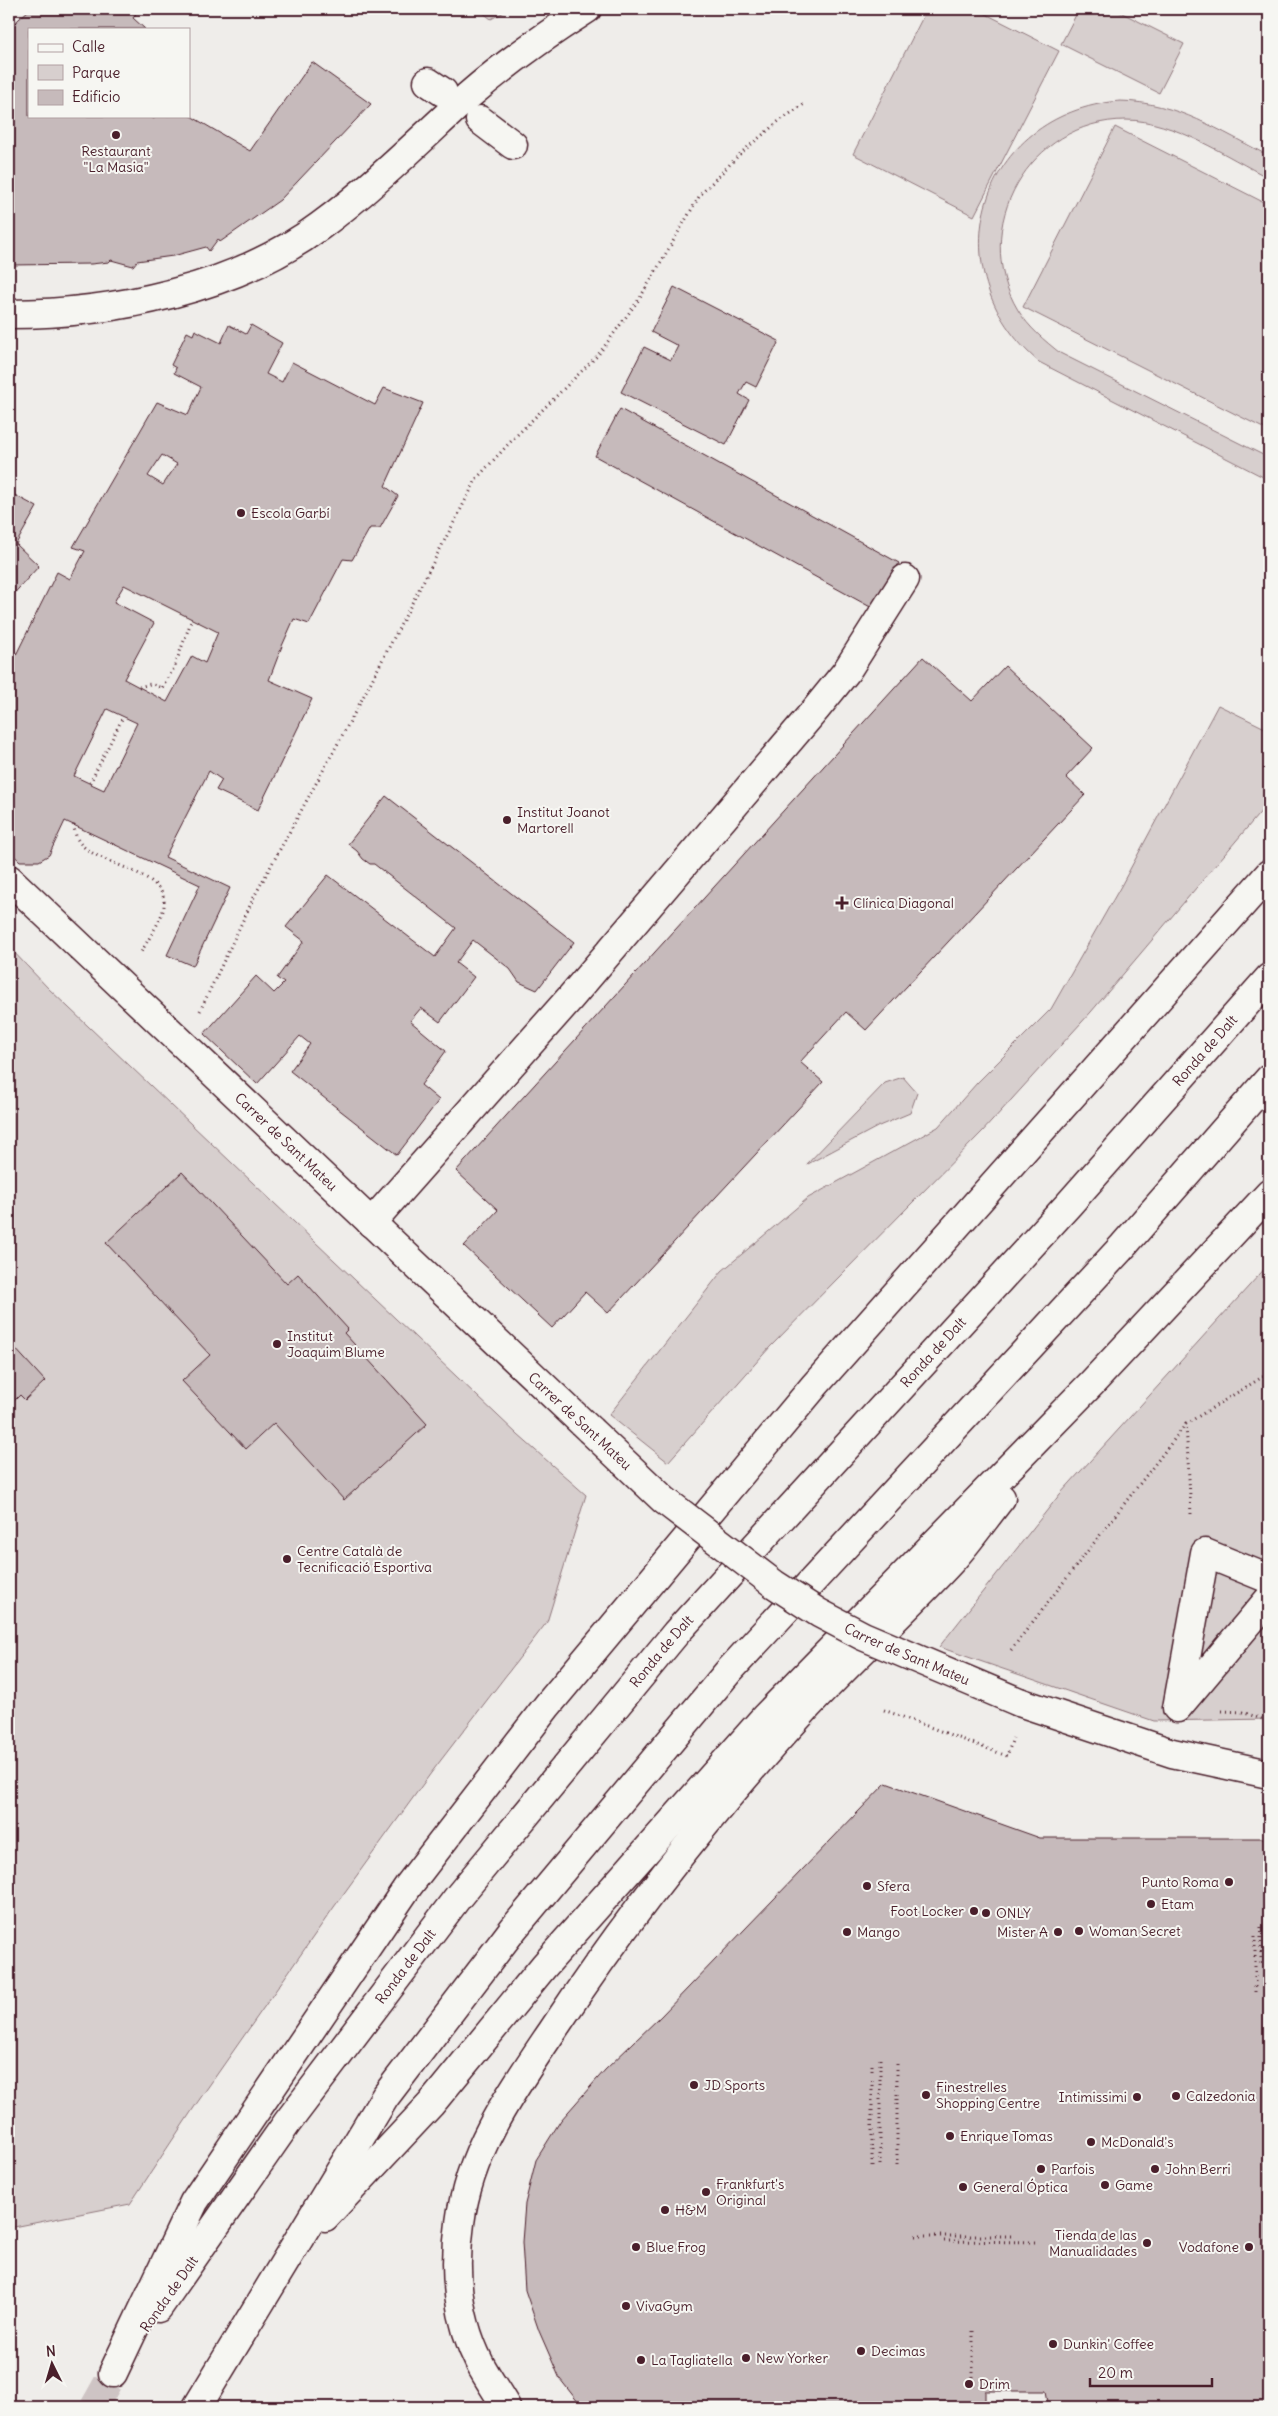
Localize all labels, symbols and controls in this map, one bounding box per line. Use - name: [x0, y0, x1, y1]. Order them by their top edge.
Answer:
- legend: [28, 28, 190, 118]
- text: Calle: [72, 37, 105, 56]
- text: Parque: [72, 63, 120, 82]
- text: Edificio: [72, 87, 120, 106]
- marker: Restaurant "La Masia": [110, 129, 122, 141]
- place label: Restaurant "La Masia": [81, 142, 151, 176]
- place label: Escola Garbí: [251, 504, 330, 522]
- marker: Escola Garbí: [235, 507, 247, 519]
- place label: Institut Joanot Martorell: [517, 803, 610, 837]
- marker: Institut Joanot Martorell: [501, 814, 513, 826]
- place label: Clínica Diagonal: [853, 894, 954, 912]
- marker: Clínica Diagonal: [835, 896, 849, 910]
- street label: Ronda de Dalt: [1168, 1011, 1241, 1090]
- street label: Carrer de Sant Mateu: [231, 1089, 341, 1195]
- street label: Ronda de Dalt: [896, 1313, 970, 1391]
- place label: Institut Joaquim Blume: [287, 1327, 385, 1361]
- marker: Institut Joaquim Blume: [271, 1338, 283, 1350]
- street label: Carrer de Sant Mateu: [524, 1368, 636, 1474]
- place label: Centre Català de Tecnificació Esportiva: [297, 1542, 432, 1576]
- marker: Centre Català de Tecnificació Esportiva: [281, 1553, 293, 1565]
- street label: Ronda de Dalt: [626, 1611, 697, 1691]
- street label: Carrer de Sant Mateu: [841, 1619, 973, 1689]
- place label: Punto Roma: [1142, 1873, 1219, 1891]
- marker: Punto Roma: [1223, 1876, 1235, 1888]
- place label: Sfera: [877, 1877, 910, 1895]
- marker: Sfera: [861, 1880, 873, 1892]
- place label: Etam: [1161, 1895, 1194, 1913]
- marker: Etam: [1145, 1898, 1157, 1910]
- place label: Foot Locker: [890, 1902, 964, 1920]
- place label: ONLY: [996, 1904, 1031, 1922]
- marker: Foot Locker: [968, 1905, 980, 1917]
- marker: ONLY: [980, 1907, 992, 1919]
- place label: Woman Secret: [1089, 1922, 1181, 1940]
- place label: Mango: [857, 1923, 900, 1941]
- place label: Mister A: [997, 1923, 1048, 1941]
- street label: Ronda de Dalt: [371, 1925, 440, 2007]
- marker: Woman Secret: [1073, 1925, 1085, 1937]
- marker: Mango: [841, 1926, 853, 1938]
- marker: Mister A: [1052, 1926, 1064, 1938]
- place label: JD Sports: [704, 2076, 765, 2094]
- place label: Finestrelles Shopping Centre: [936, 2078, 1040, 2112]
- marker: JD Sports: [688, 2079, 700, 2091]
- place label: Calzedonia: [1186, 2087, 1256, 2105]
- place label: Intimissimi: [1058, 2088, 1127, 2106]
- marker: Finestrelles Shopping Centre: [920, 2089, 932, 2101]
- marker: Calzedonia: [1170, 2090, 1182, 2102]
- marker: Intimissimi: [1131, 2091, 1143, 2103]
- place label: Enrique Tomas: [960, 2127, 1053, 2145]
- marker: Enrique Tomas: [944, 2130, 956, 2142]
- place label: McDonald's: [1101, 2133, 1174, 2151]
- marker: McDonald's: [1085, 2136, 1097, 2148]
- place label: Parfois: [1051, 2160, 1095, 2178]
- place label: John Berri: [1165, 2160, 1231, 2178]
- marker: Parfois: [1035, 2163, 1047, 2175]
- marker: John Berri: [1149, 2163, 1161, 2175]
- place label: Frankfurt's Original: [716, 2175, 784, 2209]
- place label: Game: [1115, 2176, 1153, 2194]
- place label: General Óptica: [973, 2178, 1068, 2196]
- marker: Game: [1099, 2179, 1111, 2191]
- marker: General Óptica: [957, 2181, 969, 2193]
- marker: Frankfurt's Original: [700, 2186, 712, 2198]
- place label: H&M: [675, 2201, 707, 2219]
- marker: H&M: [659, 2204, 671, 2216]
- place label: Tienda de las Manualidades: [1049, 2226, 1137, 2260]
- marker: Tienda de las Manualidades: [1141, 2237, 1153, 2249]
- place label: Blue Frog: [646, 2238, 706, 2256]
- place label: Vodafone: [1179, 2238, 1239, 2256]
- marker: Blue Frog: [630, 2241, 642, 2253]
- marker: Vodafone: [1243, 2241, 1255, 2253]
- street label: Ronda de Dalt: [136, 2252, 202, 2336]
- place label: VivaGym: [636, 2297, 693, 2315]
- marker: VivaGym: [620, 2300, 632, 2312]
- place label: Dunkin' Coffee: [1063, 2335, 1154, 2353]
- north arrow: [28, 2338, 78, 2388]
- marker: Dunkin' Coffee: [1047, 2338, 1059, 2350]
- text: N: [45, 2342, 56, 2360]
- place label: Decimas: [871, 2342, 925, 2360]
- marker: Decimas: [855, 2345, 867, 2357]
- place label: New Yorker: [756, 2349, 828, 2367]
- place label: La Tagliatella: [651, 2351, 733, 2369]
- marker: New Yorker: [740, 2352, 752, 2364]
- marker: La Tagliatella: [635, 2354, 647, 2366]
- scale bar: [1090, 2356, 1213, 2388]
- text: 20 m: [1098, 2363, 1133, 2382]
- place label: Drim: [979, 2375, 1010, 2393]
- marker: Drim: [963, 2378, 975, 2390]

